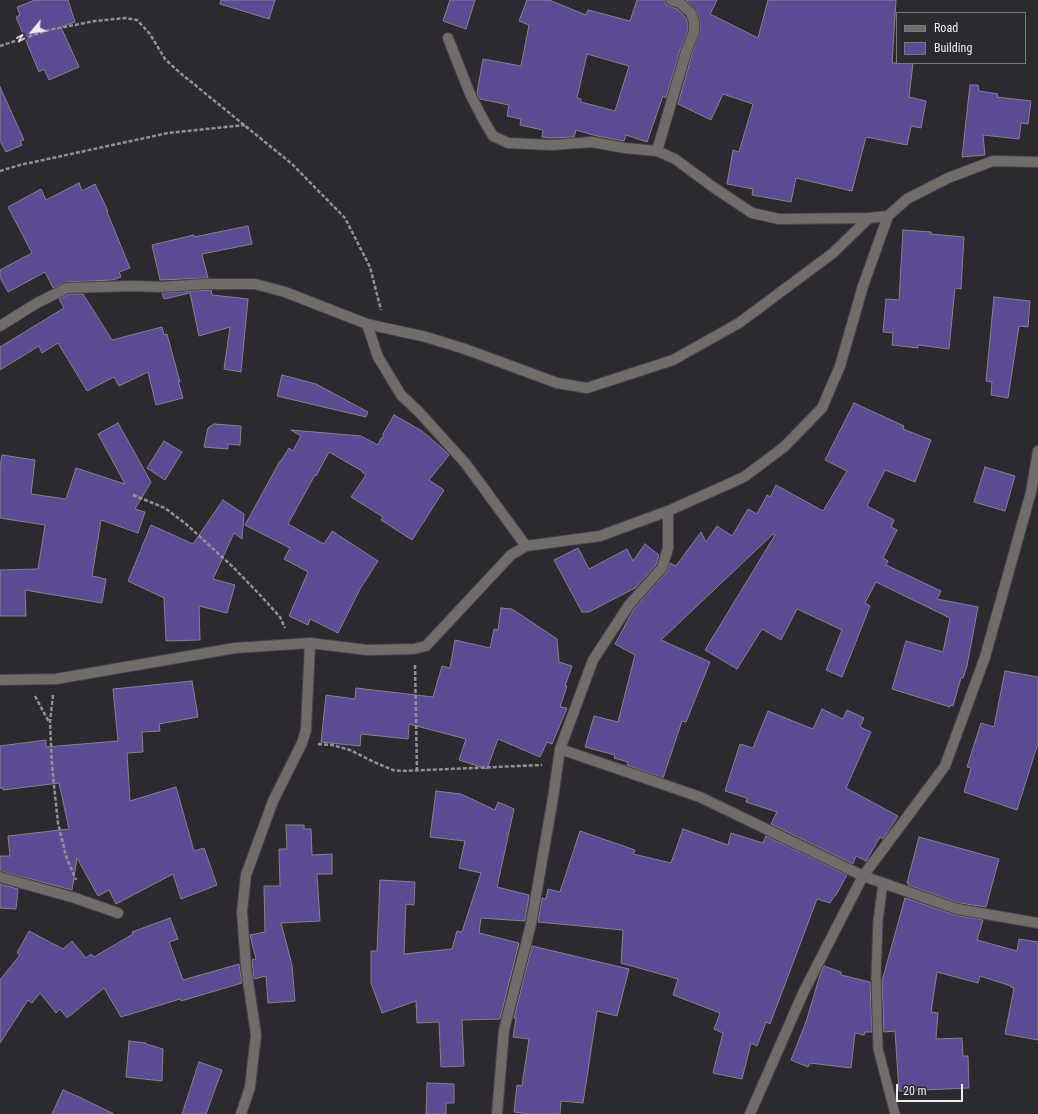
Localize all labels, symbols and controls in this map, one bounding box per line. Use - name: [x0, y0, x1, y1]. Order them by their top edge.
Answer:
- north arrow: [12, 12, 52, 52]
- legend: [896, 12, 1026, 64]
- text: Road: [934, 21, 958, 35]
- text: N: [14, 32, 28, 44]
- text: Building: [934, 41, 972, 55]
- scale bar: [898, 1076, 965, 1102]
- text: 20 m: [903, 1084, 927, 1098]

